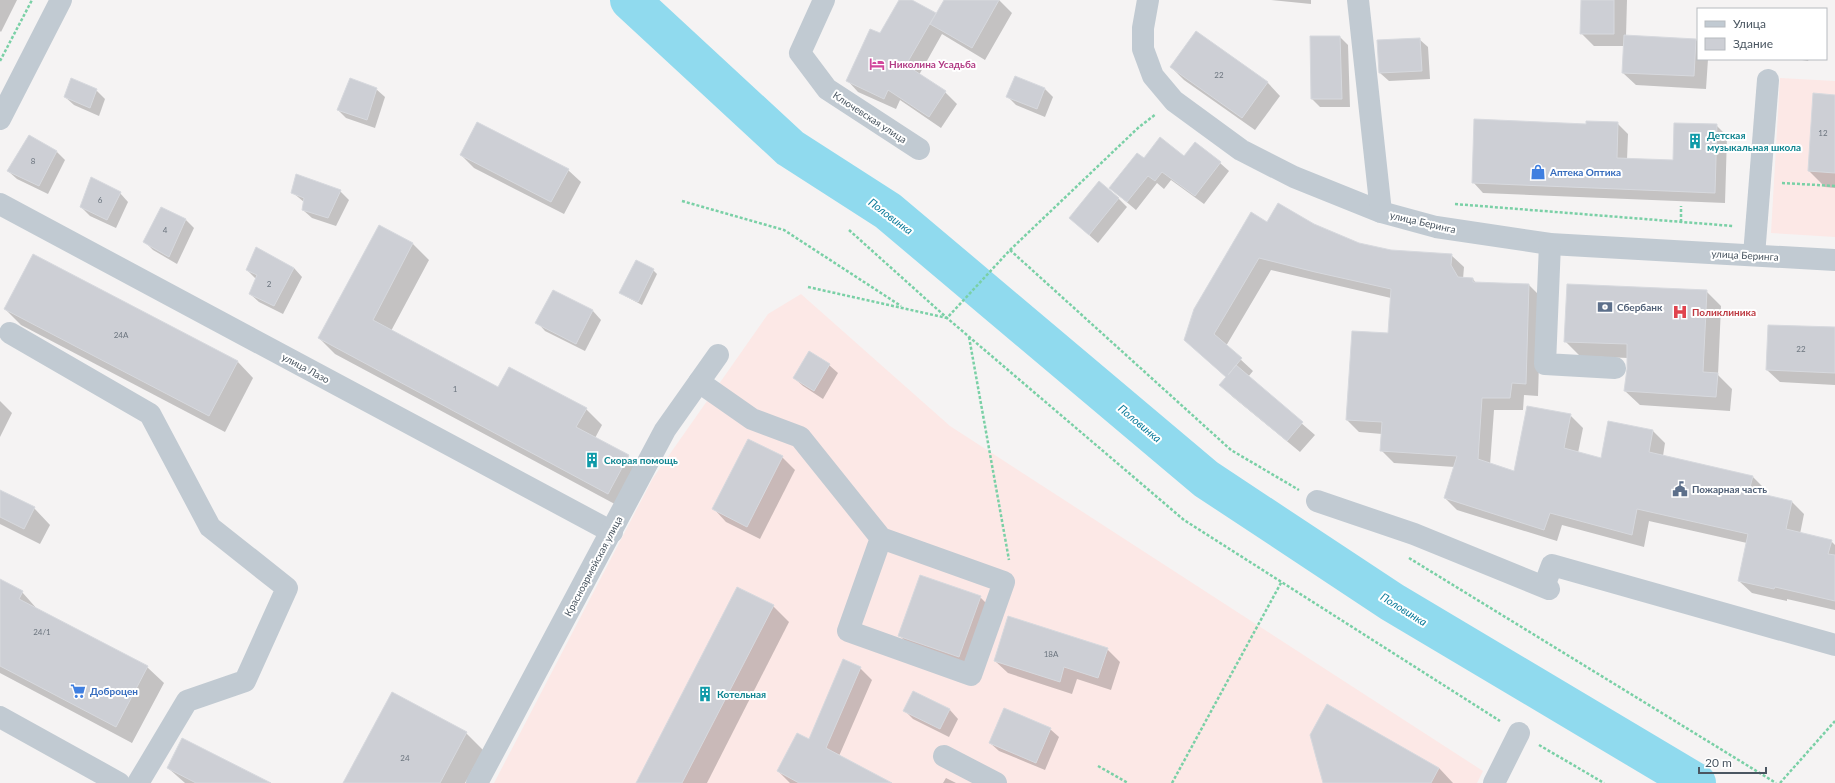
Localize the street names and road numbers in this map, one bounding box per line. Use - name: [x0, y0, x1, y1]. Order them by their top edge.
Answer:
- street label: Ключевская улица: [831, 89, 909, 145]
- street label: улица Беринга: [1389, 209, 1457, 235]
- street label: улица Беринга: [1711, 247, 1779, 263]
- street label: улица Лазо: [280, 350, 332, 386]
- street label: Красноармейская улица: [561, 514, 625, 618]

